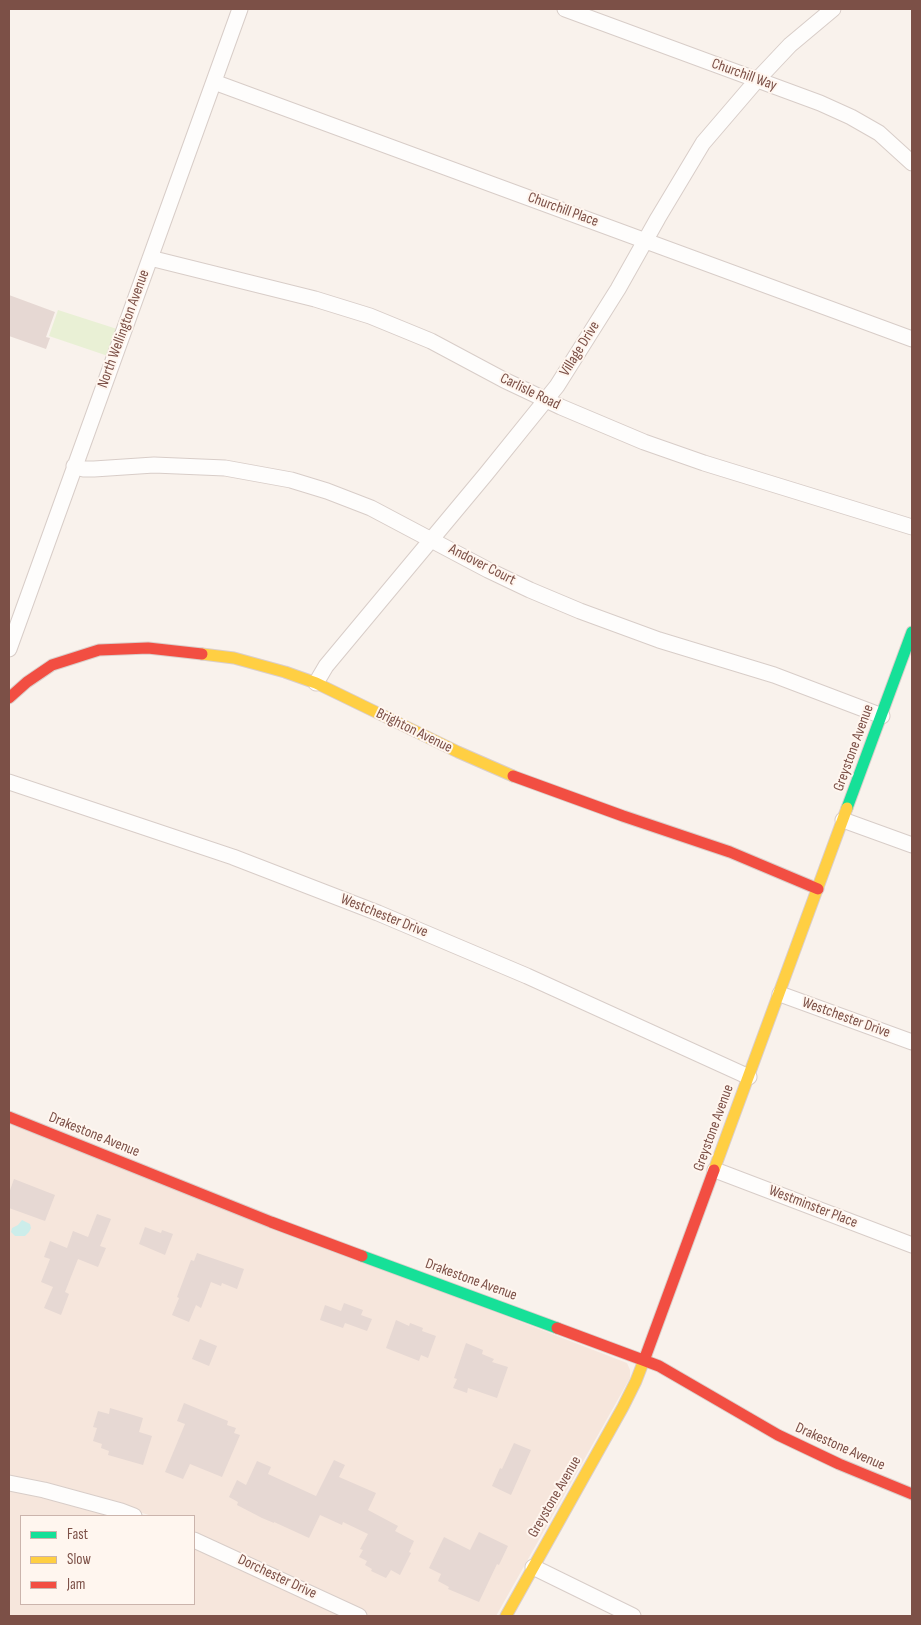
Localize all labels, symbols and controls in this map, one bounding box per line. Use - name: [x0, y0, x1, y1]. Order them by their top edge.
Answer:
- street label: Churchill Way: [709, 55, 779, 95]
- street label: Churchill Place: [525, 189, 601, 231]
- street label: North Wellington Avenue: [94, 267, 154, 391]
- street label: Village Drive: [556, 318, 604, 380]
- street label: Carlisle Road: [497, 370, 563, 414]
- street label: Andover Court: [446, 541, 518, 589]
- street label: Greystone Avenue: [830, 702, 878, 794]
- street label: Brighton Avenue: [373, 705, 455, 757]
- street label: Westchester Drive: [338, 890, 430, 942]
- street label: Westchester Drive: [799, 994, 893, 1042]
- street label: Greystone Avenue: [690, 1082, 738, 1174]
- street label: Drakestone Avenue: [46, 1109, 142, 1161]
- street label: Westminster Place: [766, 1182, 860, 1232]
- street label: Drakestone Avenue: [423, 1255, 519, 1305]
- street label: Drakestone Avenue: [792, 1419, 888, 1475]
- street label: Greystone Avenue: [524, 1453, 586, 1541]
- legend: [20, 1515, 195, 1605]
- text: Fast: [67, 1525, 88, 1544]
- text: Slow: [67, 1550, 91, 1569]
- street label: Dorchester Drive: [235, 1551, 319, 1603]
- text: Jam: [67, 1575, 85, 1594]

